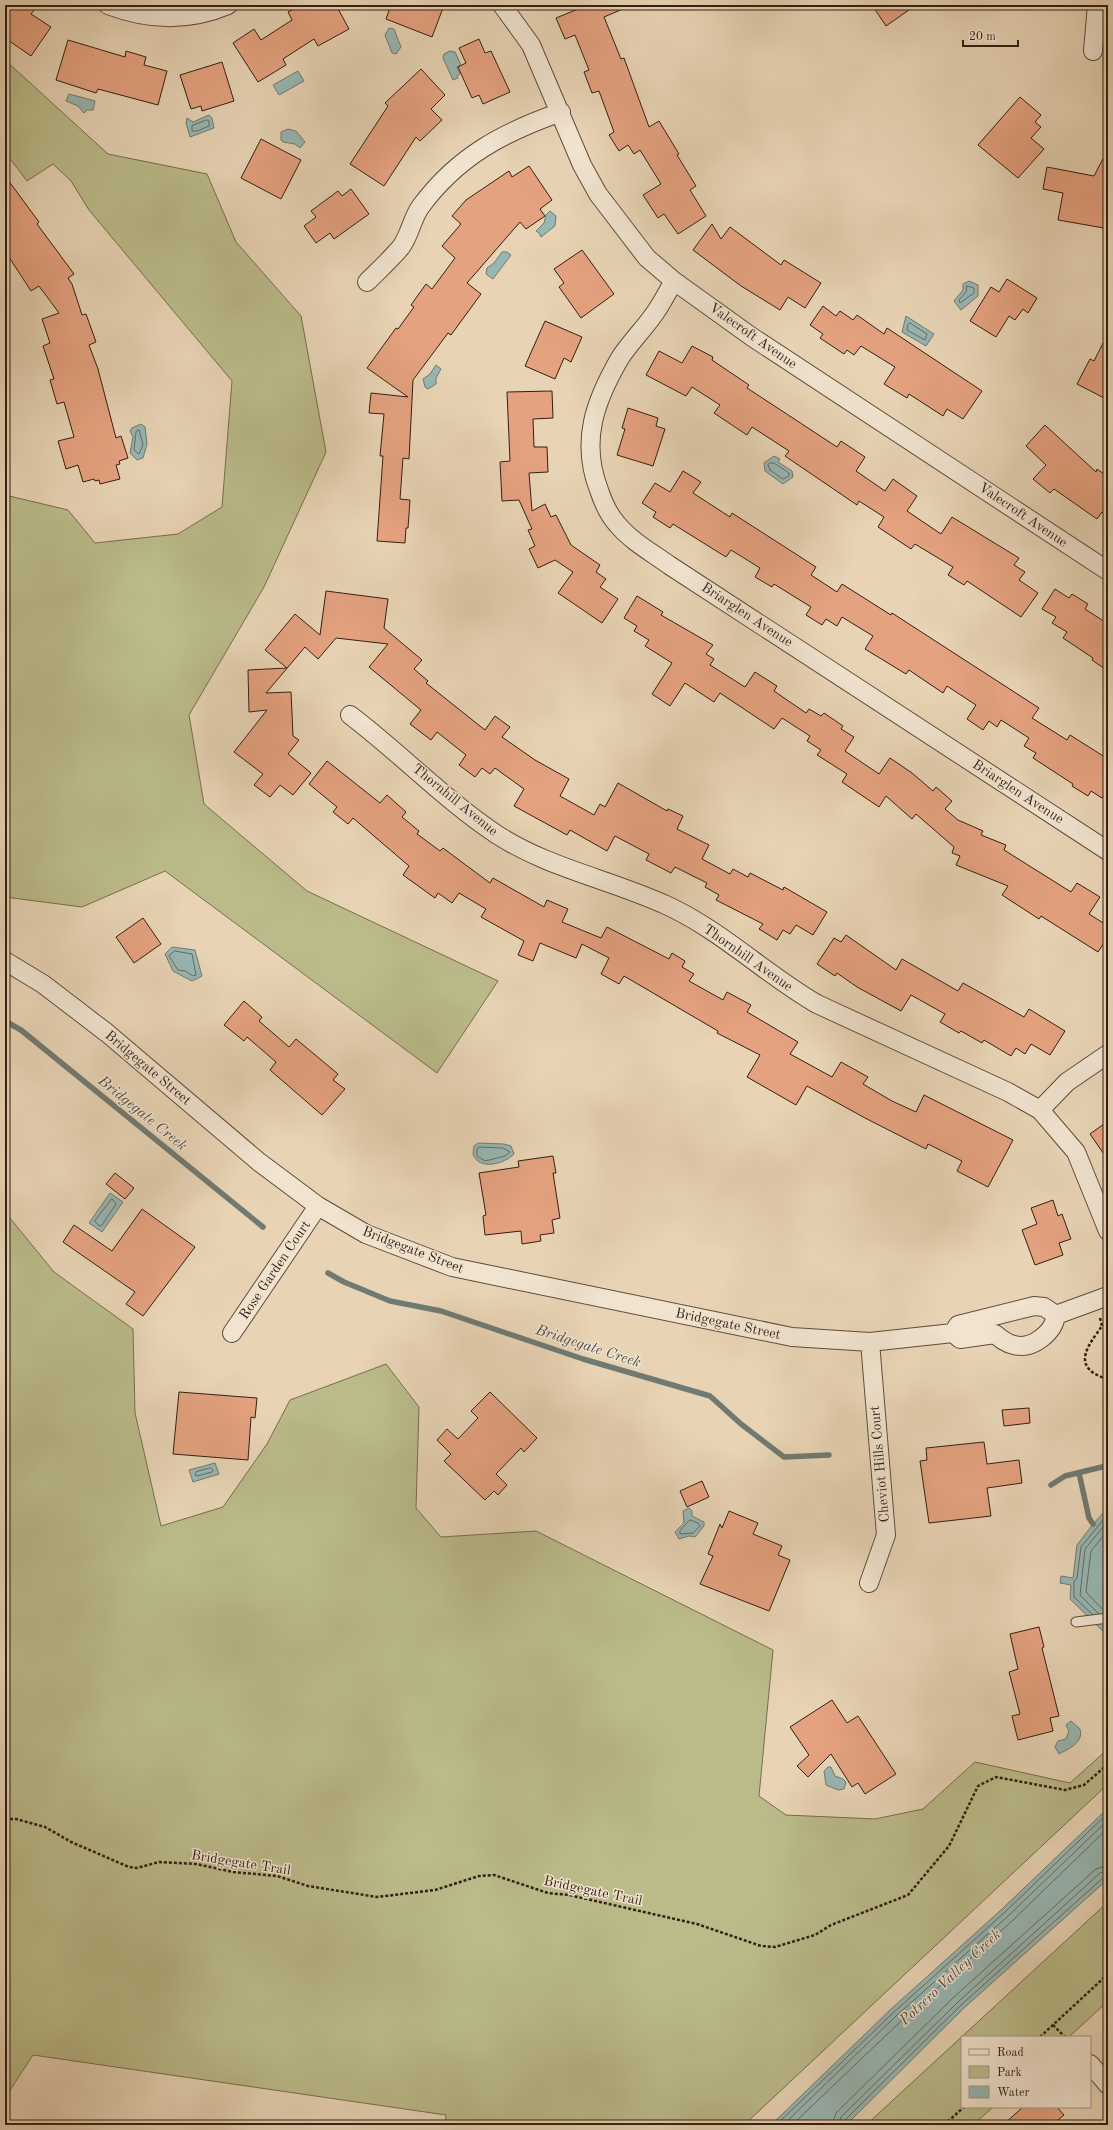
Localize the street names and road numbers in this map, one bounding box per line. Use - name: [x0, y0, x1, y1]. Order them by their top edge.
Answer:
- street label: Valecroft Avenue: [707, 301, 799, 371]
- street label: Valecroft Avenue: [976, 480, 1070, 550]
- street label: Briarglen Avenue: [699, 580, 795, 650]
- street label: Briarglen Avenue: [970, 757, 1066, 827]
- street label: Thornhill Avenue: [410, 761, 500, 839]
- street label: Thornhill Avenue: [701, 922, 795, 994]
- street label: Bridgegate Street: [102, 1028, 194, 1108]
- street label: Rose Garden Court: [237, 1218, 313, 1322]
- street label: Bridgegate Street: [360, 1224, 466, 1276]
- street label: Bridgegate Street: [674, 1306, 782, 1342]
- street label: Cheviot Hills Court: [868, 1405, 892, 1523]
- street label: Bridgegate Trail: [190, 1848, 292, 1878]
- street label: Bridgegate Trail: [542, 1874, 644, 1908]

